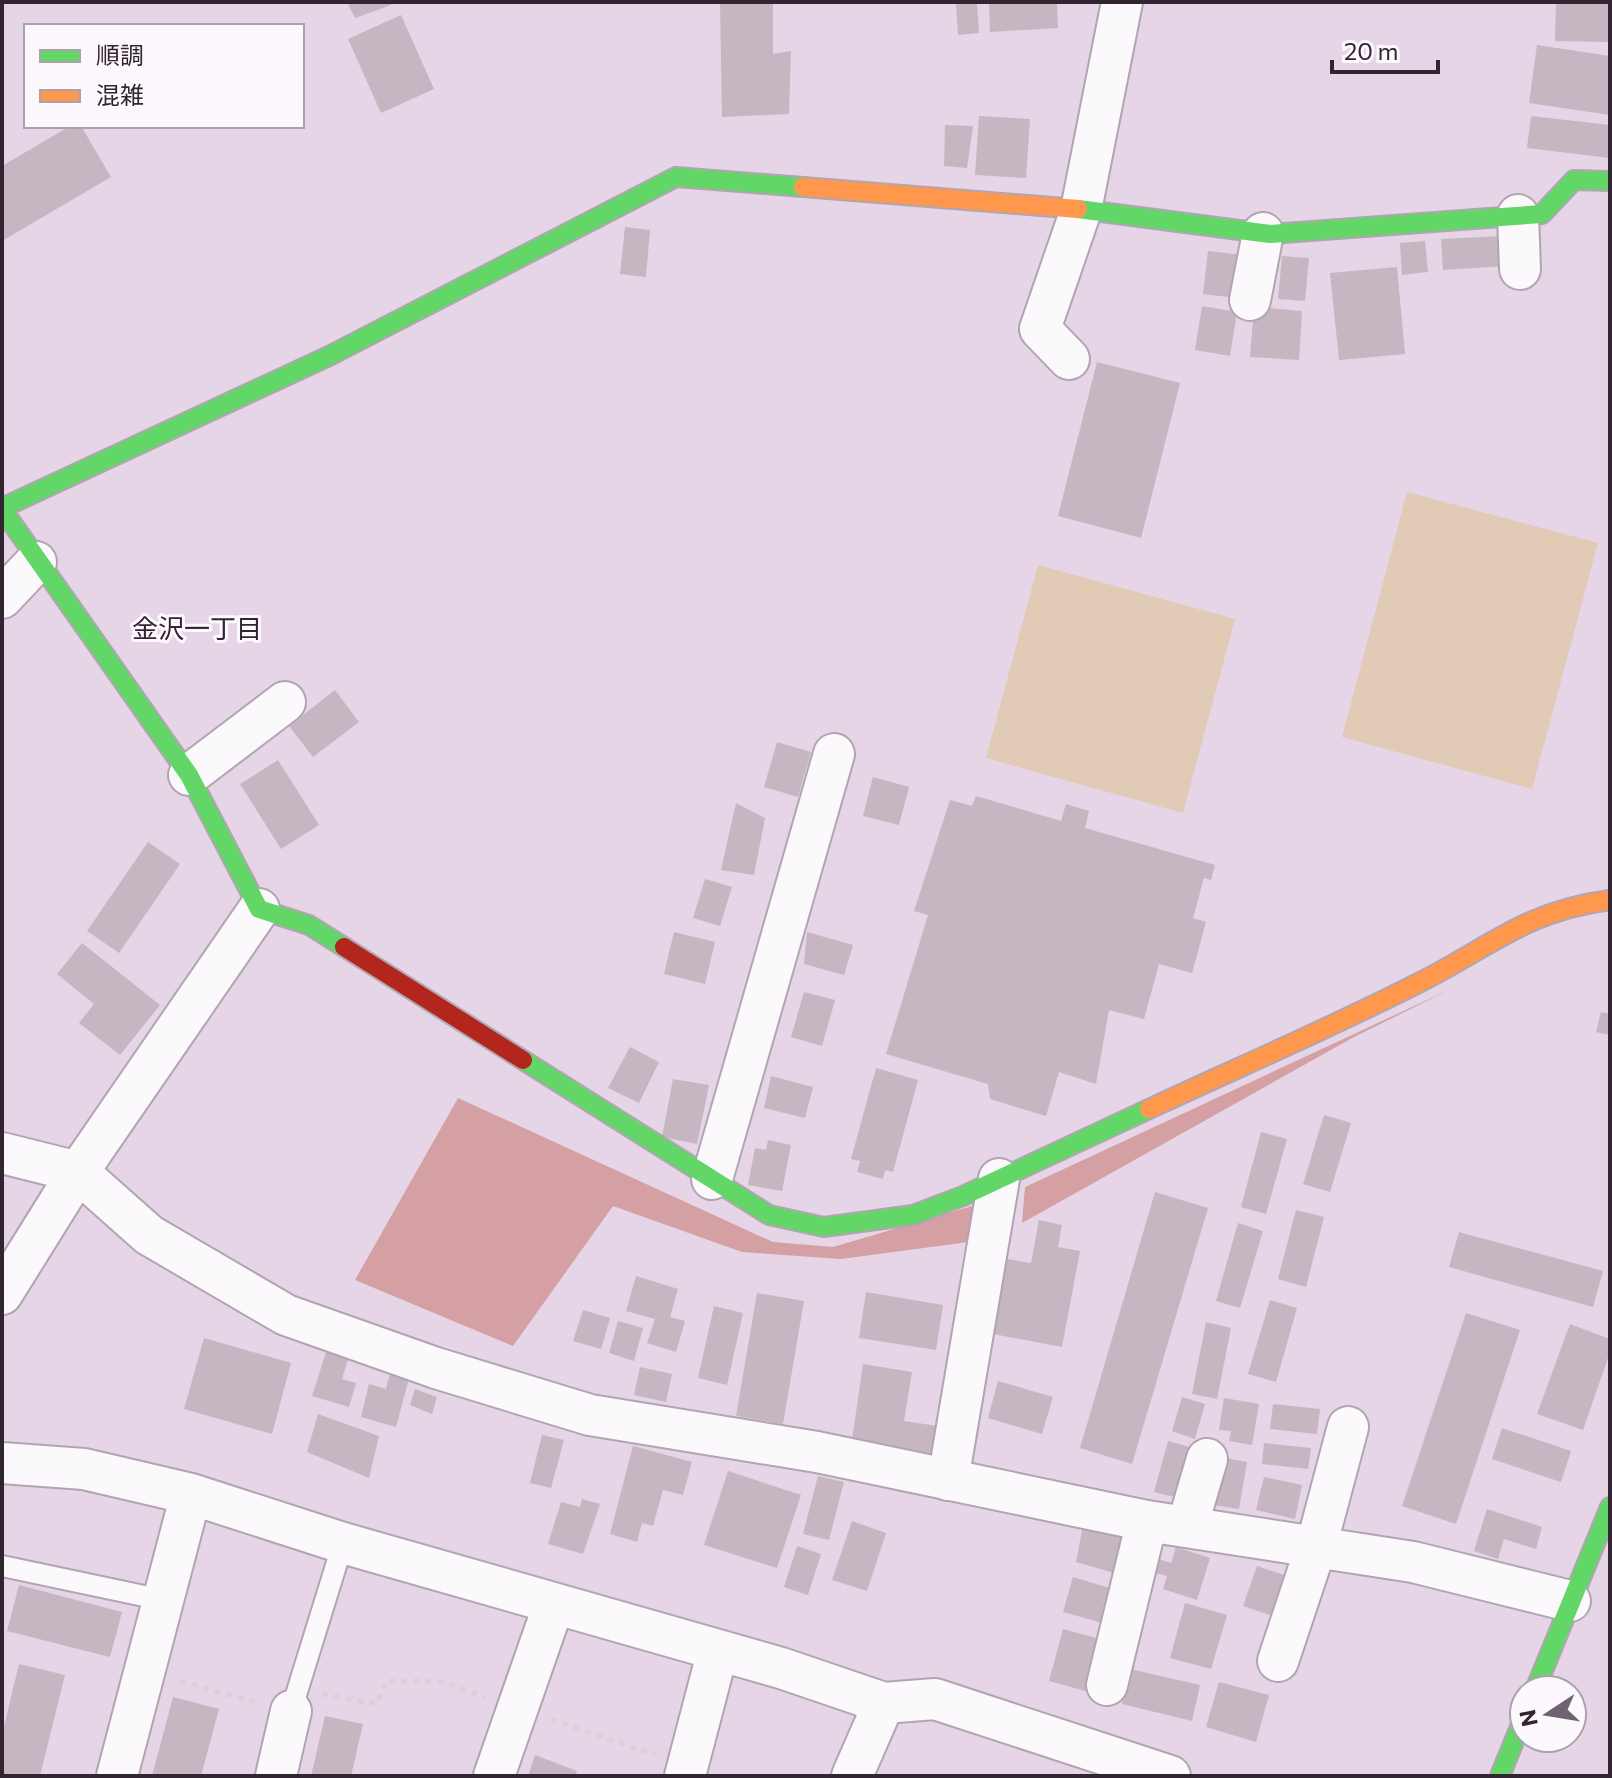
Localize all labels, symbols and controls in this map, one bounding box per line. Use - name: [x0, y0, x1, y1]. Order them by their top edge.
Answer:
- legend: [24, 24, 304, 128]
- scale bar: [1332, 24, 1438, 74]
- text: 20 m: [1344, 36, 1398, 65]
- text: 順調: [96, 40, 144, 69]
- text: 混雑: [96, 80, 144, 109]
- district label: 金沢一丁目: [132, 612, 262, 643]
- north arrow: [1508, 1674, 1588, 1754]
- text: N: [1513, 1707, 1543, 1729]

